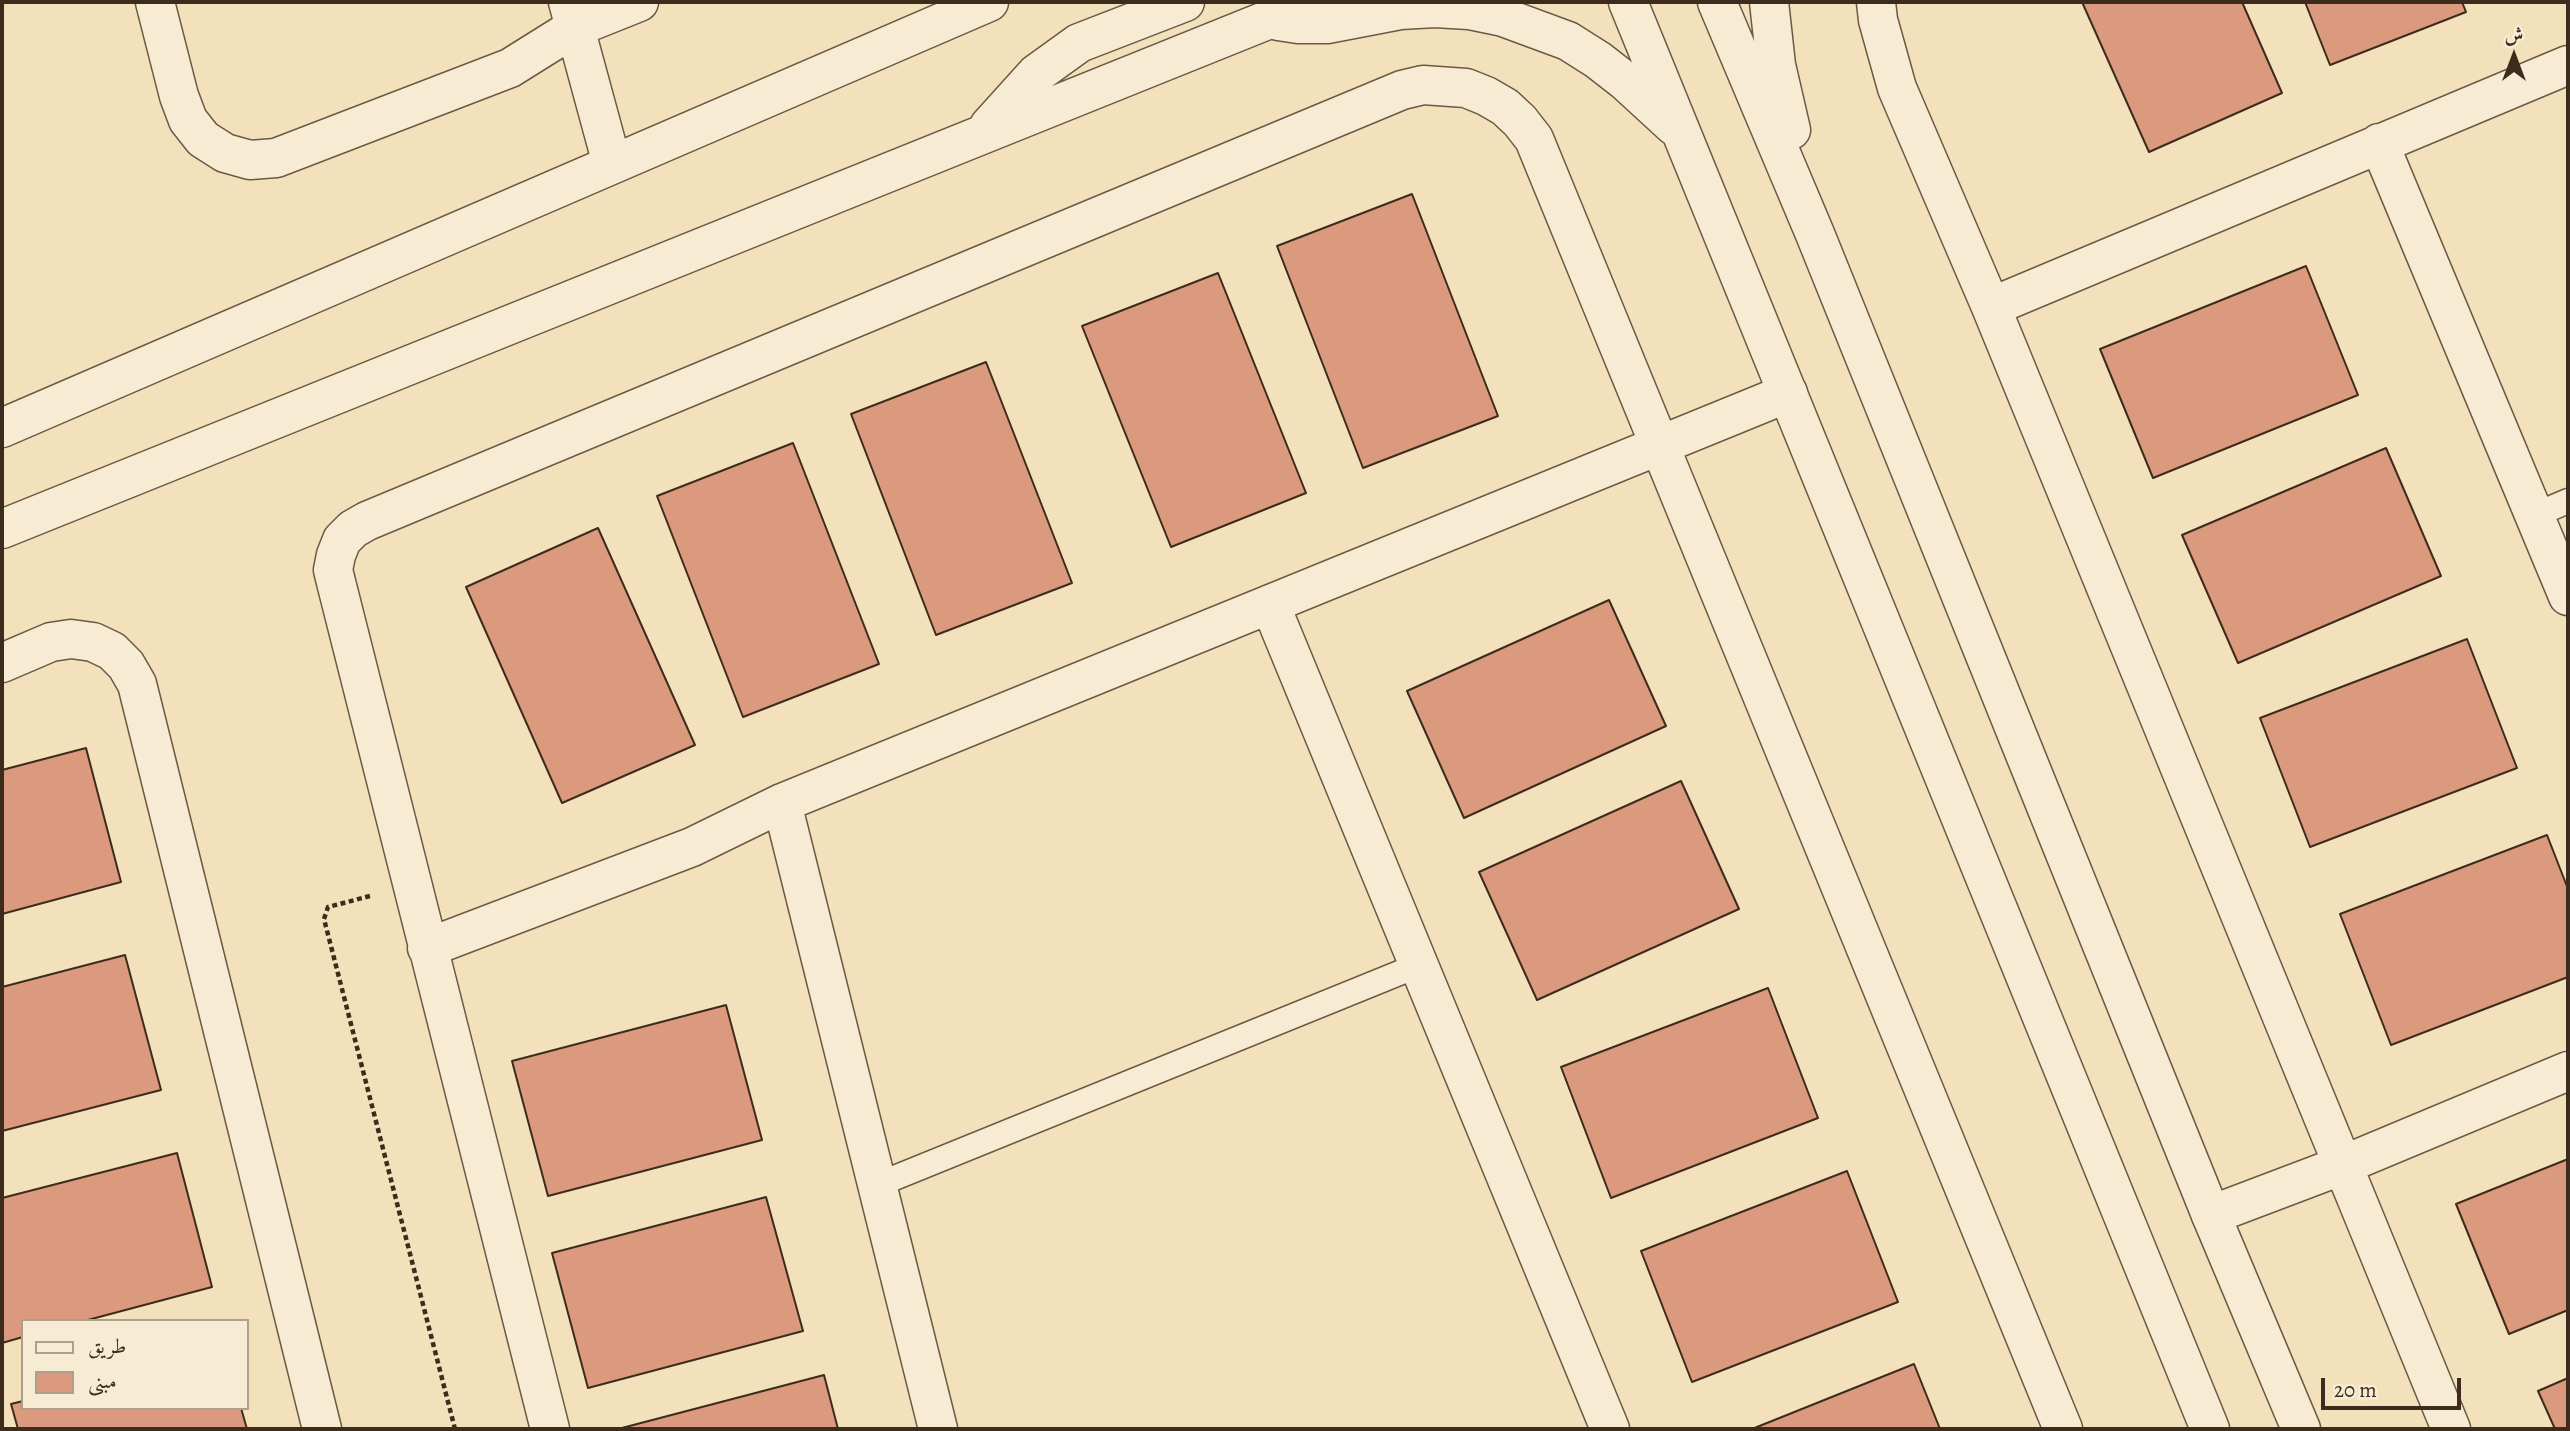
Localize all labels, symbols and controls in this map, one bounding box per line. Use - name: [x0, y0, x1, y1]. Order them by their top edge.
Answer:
- north arrow: [2479, 21, 2549, 91]
- text: ش: [2505, 22, 2523, 48]
- legend: [21, 1319, 248, 1410]
- text: طريق: [88, 1332, 126, 1360]
- scale bar: [2325, 1364, 2465, 1408]
- text: مبنى: [88, 1367, 117, 1395]
- text: 20 m: [2334, 1376, 2377, 1404]

